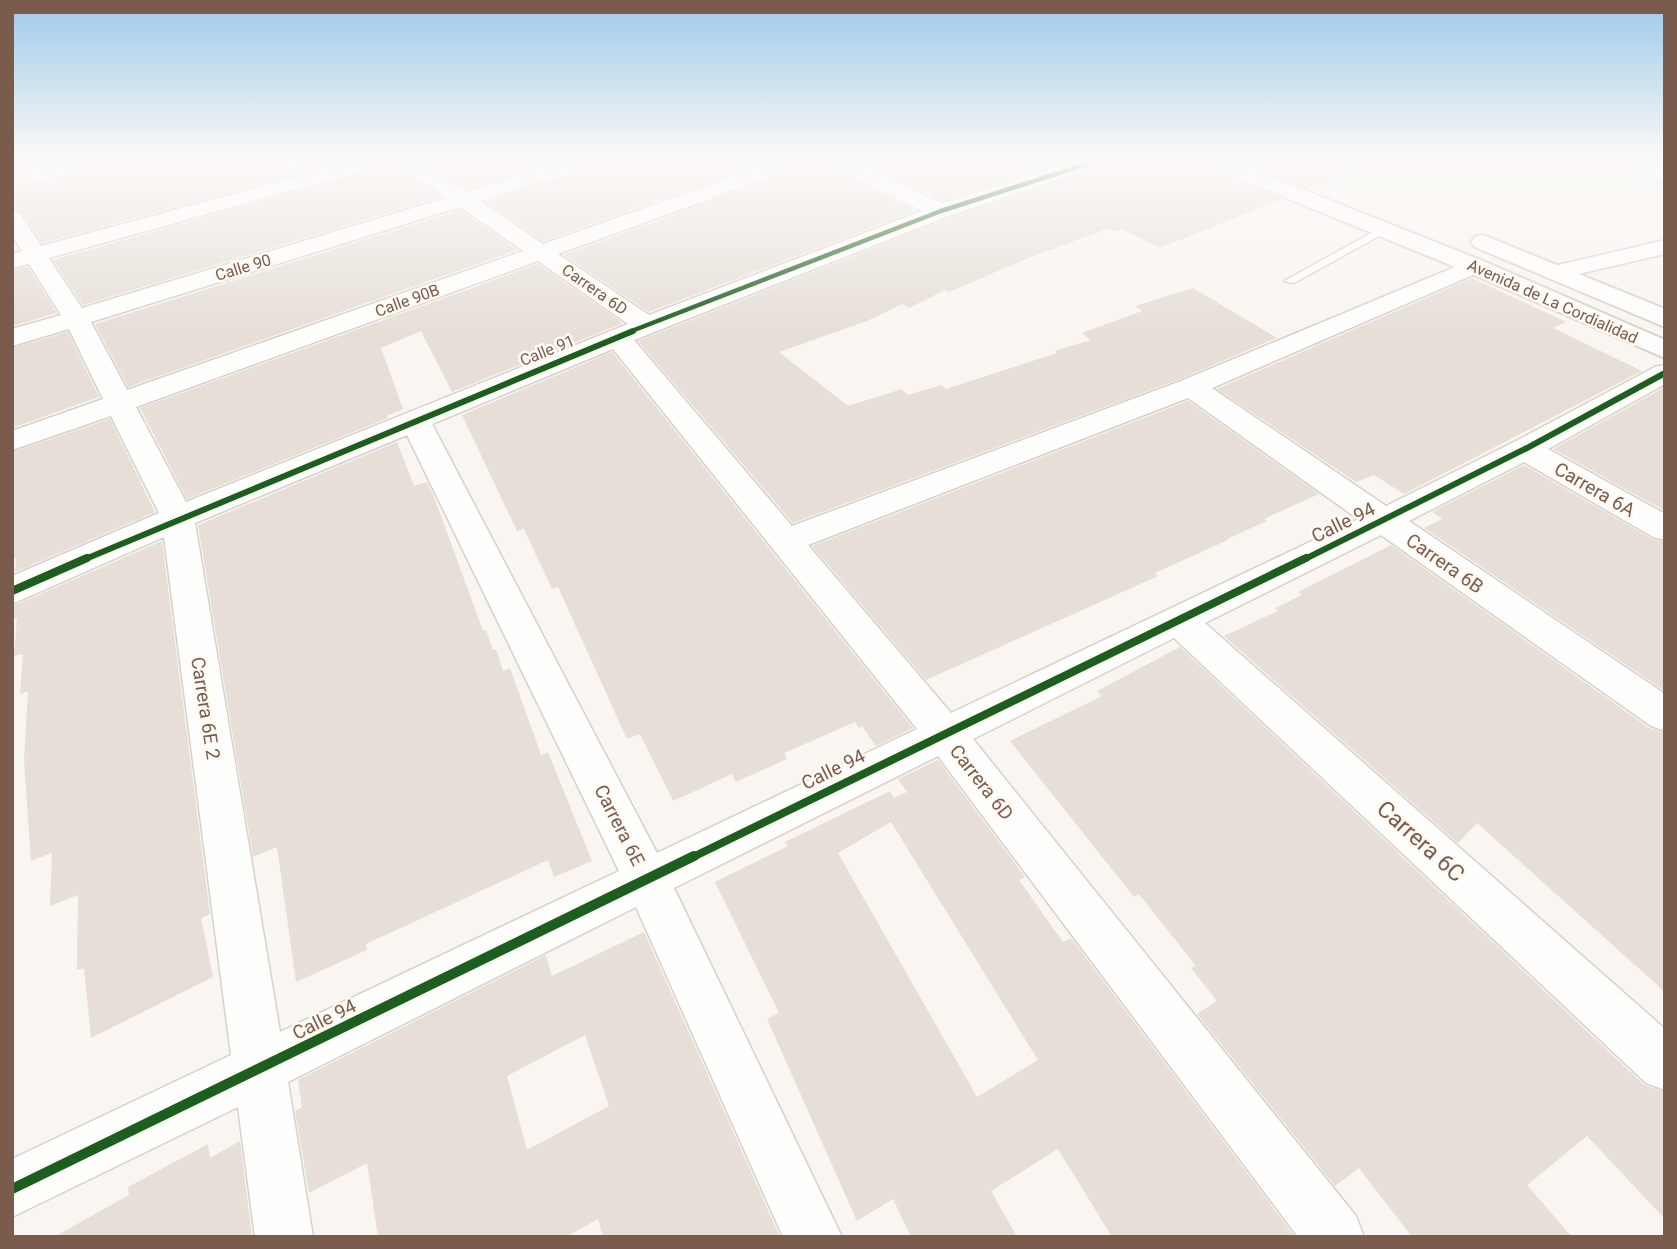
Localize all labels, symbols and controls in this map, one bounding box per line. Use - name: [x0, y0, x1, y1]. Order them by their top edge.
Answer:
- street label: Calle 90: [213, 250, 273, 285]
- street label: Avenida de La Cordialidad: [1465, 255, 1641, 348]
- street label: Carrera 6D: [558, 260, 631, 319]
- street label: Calle 90B: [372, 280, 442, 321]
- street label: Calle 91: [517, 331, 577, 370]
- street label: Carrera 6A: [1550, 457, 1640, 522]
- street label: Calle 94: [1308, 497, 1379, 548]
- street label: Carrera 6B: [1402, 528, 1488, 598]
- street label: Carrera 6E 2: [186, 655, 225, 761]
- street label: Carrera 6D: [945, 740, 1018, 825]
- street label: Calle 94: [798, 744, 869, 795]
- street label: Carrera 6E: [589, 781, 650, 870]
- street label: Carrera 6C: [1371, 795, 1470, 888]
- street label: Calle 94: [289, 994, 360, 1045]

